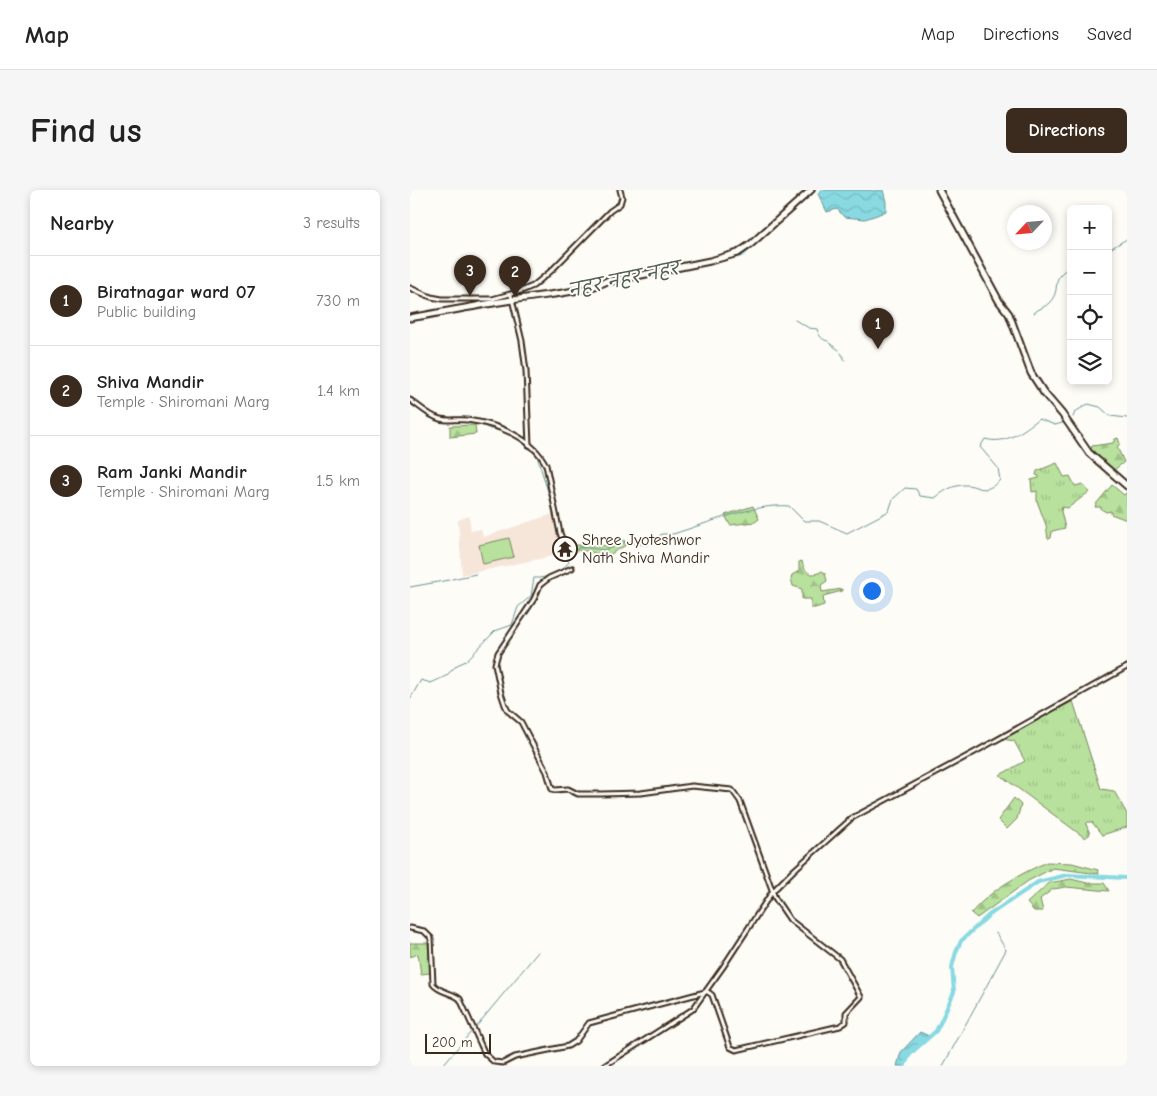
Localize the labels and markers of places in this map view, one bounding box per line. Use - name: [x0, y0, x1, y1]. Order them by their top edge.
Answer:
- pin: 3: [454, 255, 486, 296]
- pin: 2: [499, 256, 531, 297]
- pin: 1: [862, 308, 894, 349]
- place label: Shree Jyoteshwor Nath Shiva Mandir: [582, 531, 710, 567]
- temple icon: Shree Jyoteshwor Nath Shiva Mandir: [552, 536, 578, 562]

